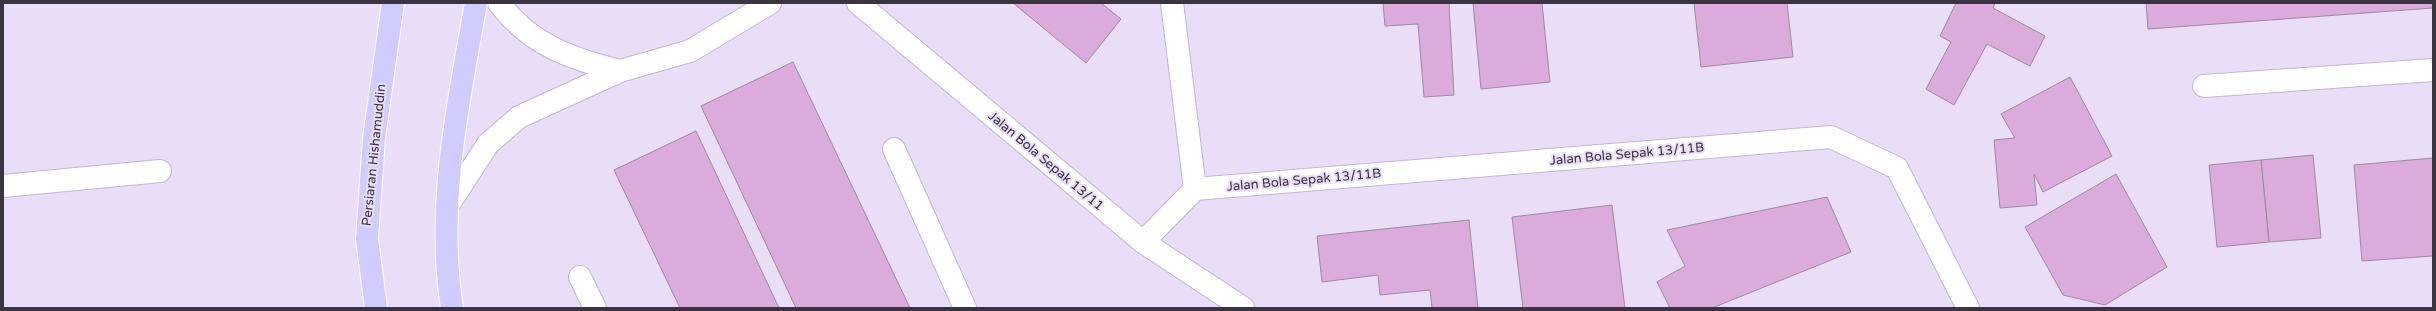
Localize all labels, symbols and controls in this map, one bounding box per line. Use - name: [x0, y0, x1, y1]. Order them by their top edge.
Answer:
- street label: Persiaran Hishamuddin: [359, 83, 389, 227]
- street label: Jalan Bola Sepak 13/11: [985, 108, 1107, 214]
- street label: Jalan Bola Sepak 13/11B: [1549, 139, 1705, 169]
- street label: Jalan Bola Sepak 13/11B: [1226, 165, 1382, 195]

